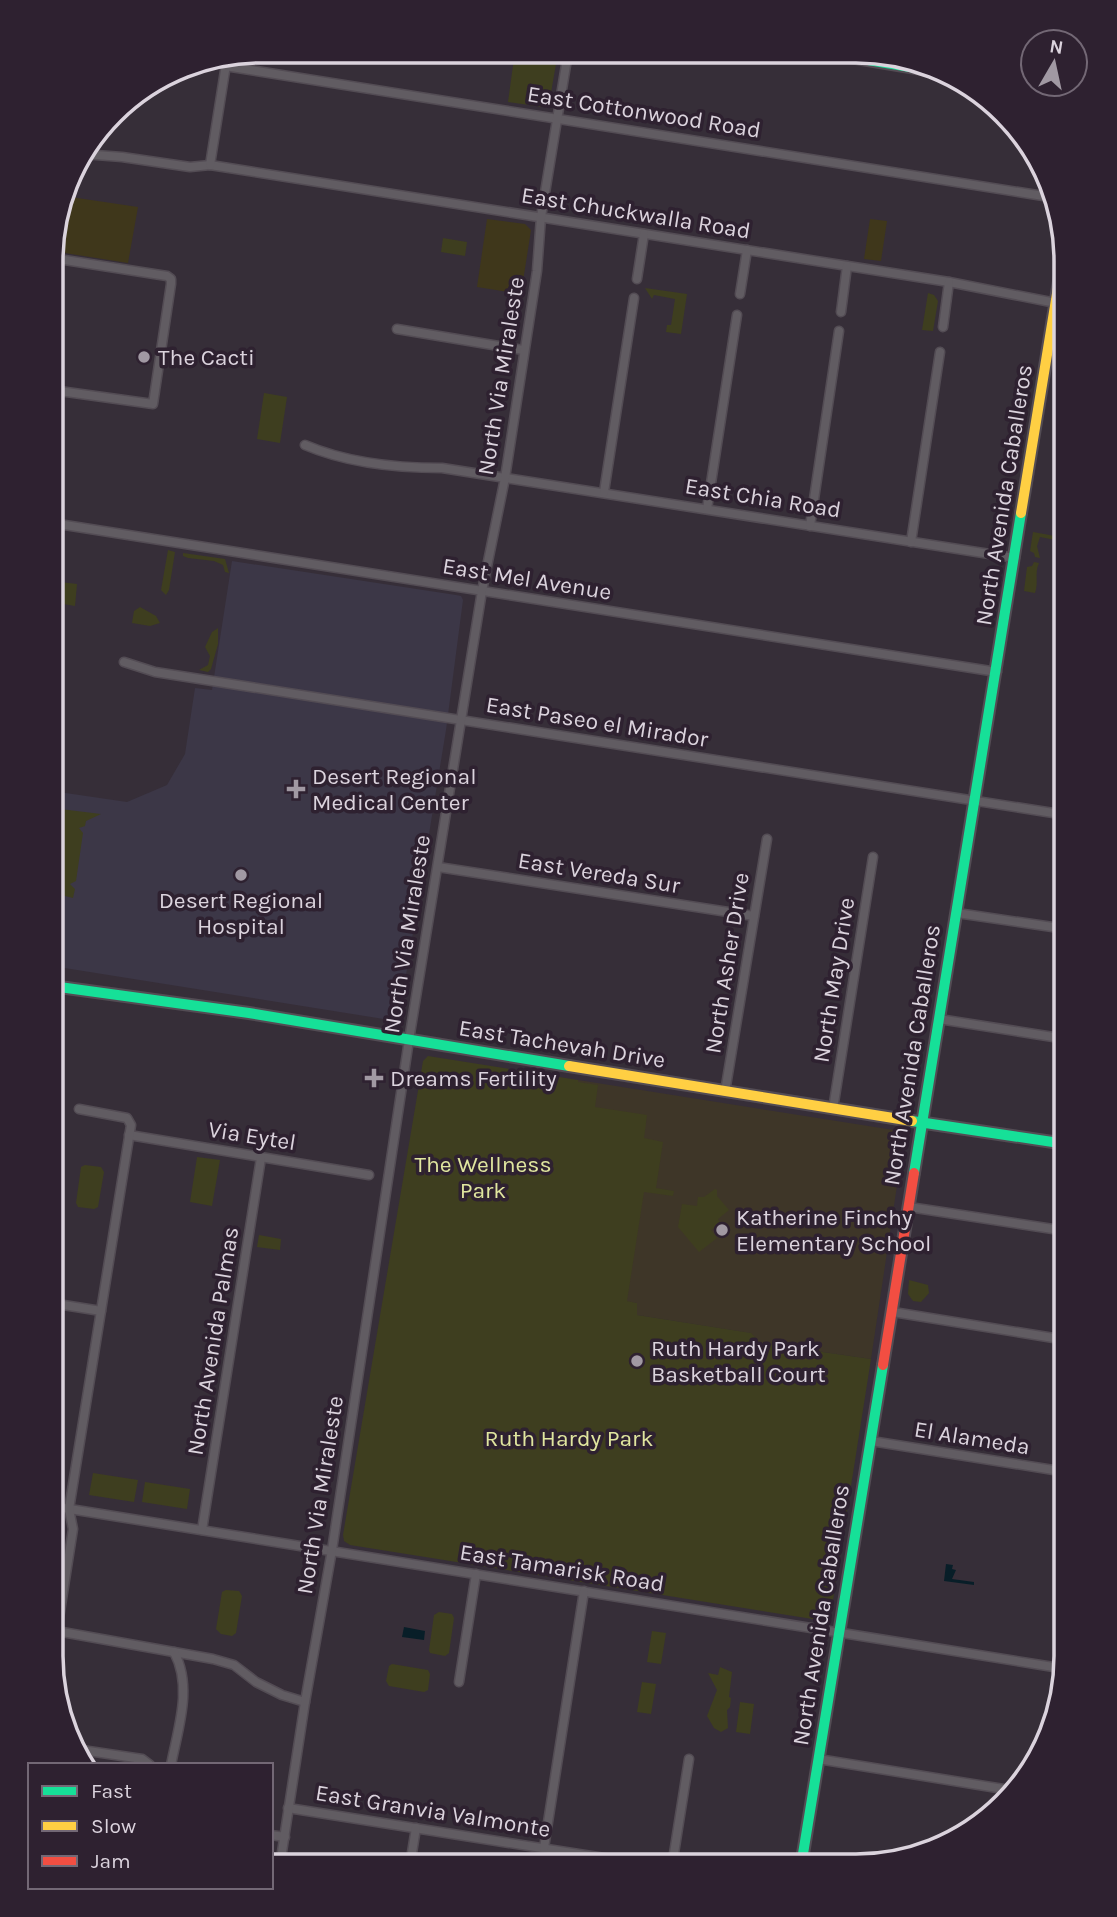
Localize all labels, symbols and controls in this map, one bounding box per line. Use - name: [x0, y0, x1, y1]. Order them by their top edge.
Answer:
- north arrow: [1019, 28, 1089, 98]
- text: N: [1048, 35, 1065, 59]
- street label: East Cottonwood Road: [525, 80, 763, 144]
- street label: East Chuckwalla Road: [519, 182, 753, 244]
- street label: North Via Miraleste: [472, 275, 530, 477]
- place label: The Cacti: [158, 344, 255, 371]
- marker: The Cacti: [136, 349, 152, 365]
- street label: North Avenida Caballeros: [970, 363, 1038, 627]
- street label: East Chia Road: [683, 472, 843, 524]
- street label: East Mel Avenue: [441, 552, 613, 606]
- street label: East Paseo el Mirador: [484, 691, 711, 753]
- place label: Desert Regional Medical Center: [312, 763, 477, 816]
- marker: Desert Regional Medical Center: [286, 779, 306, 799]
- street label: North Via Miraleste: [378, 833, 436, 1035]
- street label: East Vereda Sur: [516, 847, 683, 899]
- marker: Desert Regional Hospital: [233, 867, 249, 883]
- street label: North Asher Drive: [699, 870, 755, 1056]
- place label: Desert Regional Hospital: [159, 887, 323, 940]
- street label: North May Drive: [808, 896, 860, 1064]
- street label: North Avenida Caballeros: [878, 923, 946, 1187]
- street label: East Tachevah Drive: [457, 1014, 667, 1074]
- place label: Dreams Fertility: [390, 1065, 557, 1092]
- marker: Dreams Fertility: [364, 1068, 384, 1088]
- street label: Via Eytel: [206, 1116, 298, 1156]
- park label: The Wellness Park: [414, 1151, 552, 1204]
- place label: Katherine Finchy Elementary School: [736, 1204, 931, 1257]
- marker: Katherine Finchy Elementary School: [714, 1222, 730, 1238]
- street label: North Avenida Palmas: [182, 1225, 244, 1457]
- place label: Ruth Hardy Park Basketball Court: [651, 1335, 826, 1388]
- marker: Ruth Hardy Park Basketball Court: [629, 1353, 645, 1369]
- street label: North Via Miraleste: [291, 1394, 349, 1596]
- street label: El Alameda: [912, 1416, 1032, 1460]
- park label: Ruth Hardy Park: [485, 1425, 653, 1452]
- street label: North Avenida Caballeros: [787, 1483, 855, 1747]
- street label: East Tamarisk Road: [458, 1538, 666, 1598]
- legend: [28, 1763, 273, 1889]
- text: Fast: [91, 1779, 132, 1803]
- street label: East Granvia Valmonte: [313, 1779, 553, 1843]
- text: Slow: [91, 1814, 136, 1838]
- text: Jam: [91, 1849, 131, 1873]

